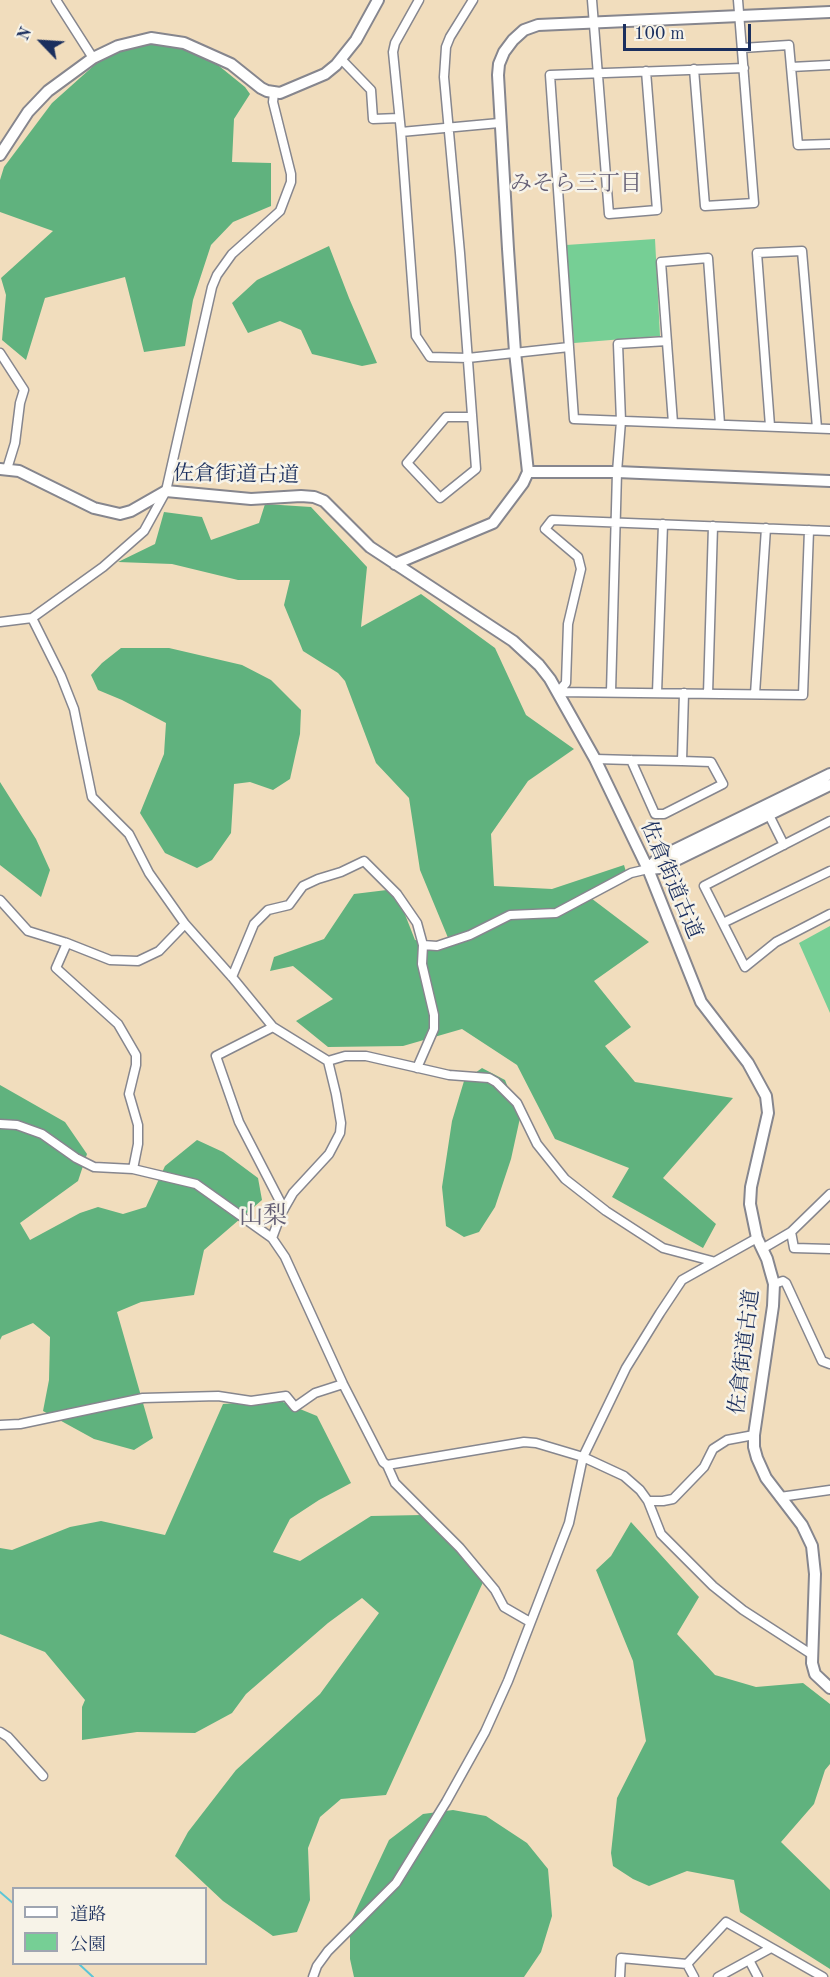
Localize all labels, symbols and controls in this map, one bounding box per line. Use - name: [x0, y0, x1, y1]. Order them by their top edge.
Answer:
- north arrow: [12, 12, 72, 72]
- scale bar: [626, 12, 754, 50]
- text: N: [16, 25, 36, 43]
- text: 100 m: [634, 25, 685, 43]
- district label: みそら三丁目: [510, 171, 642, 197]
- street label: 佐倉街道古道: [173, 461, 299, 489]
- street label: 佐倉街道古道: [635, 817, 707, 943]
- district label: 山梨: [239, 1203, 287, 1231]
- street label: 佐倉街道古道: [725, 1288, 765, 1416]
- legend: [12, 1887, 207, 1965]
- text: 道路: [70, 1906, 106, 1924]
- text: 公園: [70, 1936, 106, 1954]

